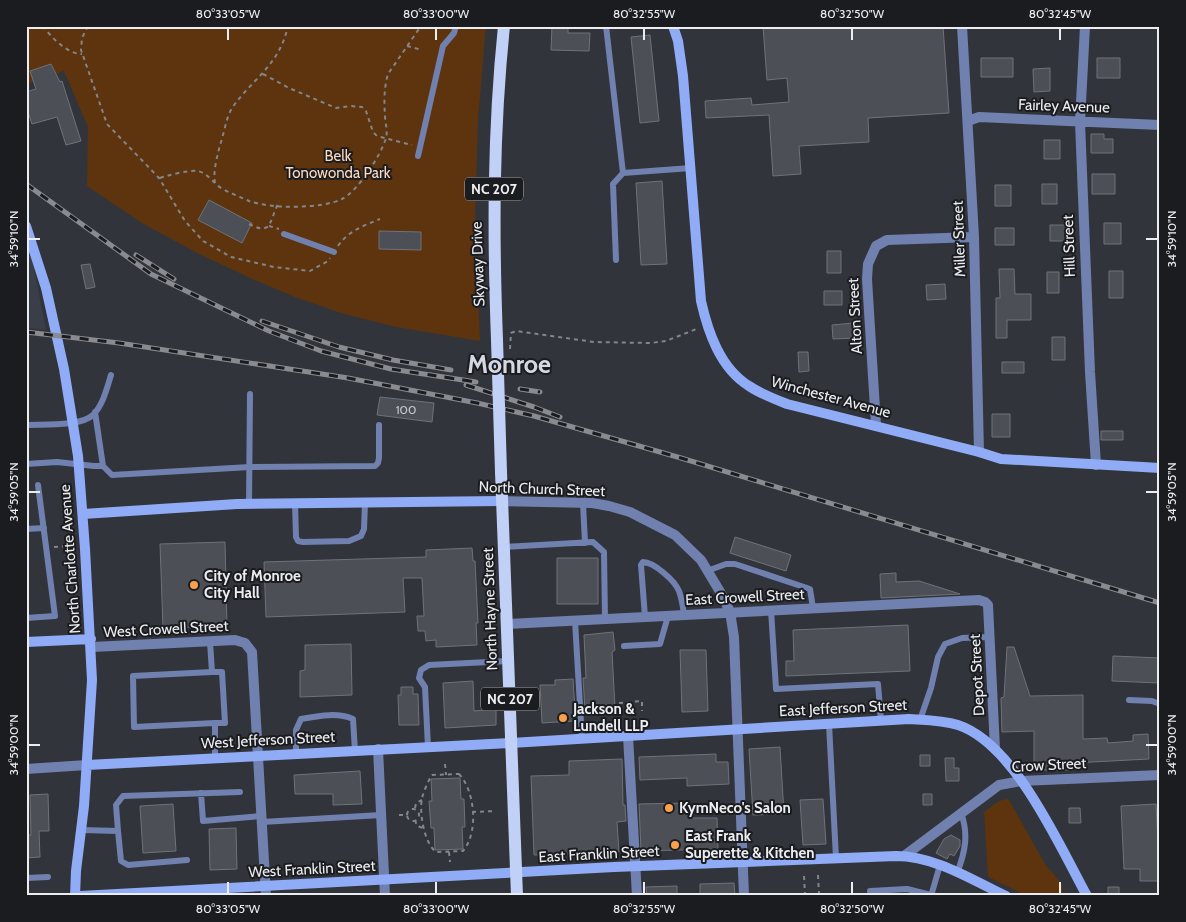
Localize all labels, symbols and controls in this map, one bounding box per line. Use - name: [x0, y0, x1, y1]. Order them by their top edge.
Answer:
- text: 80°33'05"W: [196, 6, 261, 21]
- text: 80°33'00"W: [403, 6, 470, 21]
- text: 80°32'55"W: [613, 6, 676, 21]
- text: 80°32'50"W: [820, 6, 885, 21]
- text: 80°32'45"W: [1029, 6, 1092, 21]
- street label: Fairley Avenue: [1018, 95, 1110, 117]
- park label: Belk Tonowonda Park: [286, 147, 391, 182]
- road number: NC 207: [465, 178, 523, 200]
- street label: Miller Street: [949, 200, 969, 278]
- text: 34°59'10"N: [6, 211, 21, 267]
- text: 34°59'10"N: [1164, 211, 1179, 267]
- street label: Hill Street: [1059, 214, 1079, 278]
- street label: Skyway Drive: [468, 221, 488, 307]
- street label: Alton Street: [844, 278, 866, 354]
- district label: Monroe: [467, 349, 551, 379]
- street label: Winchester Avenue: [769, 372, 893, 422]
- house number: 100: [396, 402, 416, 417]
- text: 34°59'05"N: [6, 462, 21, 522]
- text: 34°59'05"N: [1164, 462, 1179, 522]
- street label: North Church Street: [478, 478, 606, 500]
- street label: North Charlotte Avenue: [56, 483, 84, 634]
- street label: North Hayne Street: [479, 547, 501, 671]
- place label: City of Monroe City Hall: [204, 567, 301, 602]
- marker: City of Monroe City Hall: [188, 579, 200, 591]
- street label: East Crowell Street: [685, 585, 805, 609]
- street label: West Crowell Street: [103, 617, 229, 641]
- street label: Depot Street: [966, 634, 988, 716]
- road number: NC 207: [481, 688, 539, 711]
- street label: East Jefferson Street: [778, 696, 908, 720]
- place label: Jackson & Lundell LLP: [572, 700, 649, 735]
- marker: Jackson & Lundell LLP: [557, 712, 569, 724]
- text: 34°59'00"N: [6, 714, 21, 776]
- text: 34°59'00"N: [1164, 714, 1179, 776]
- street label: West Jefferson Street: [201, 728, 335, 752]
- street label: Crow Street: [1011, 754, 1087, 776]
- place label: KymNeco's Salon: [679, 799, 791, 817]
- marker: KymNeco's Salon: [663, 802, 675, 814]
- place label: East Frank Superette & Kitchen: [685, 827, 815, 862]
- marker: East Frank Superette & Kitchen: [669, 839, 681, 851]
- street label: East Franklin Street: [538, 842, 660, 866]
- street label: West Franklin Street: [248, 857, 376, 881]
- text: 80°33'05"W: [196, 901, 261, 916]
- text: 80°33'00"W: [403, 901, 470, 916]
- text: 80°32'55"W: [613, 901, 676, 916]
- text: 80°32'50"W: [820, 901, 885, 916]
- text: 80°32'45"W: [1029, 901, 1092, 916]

